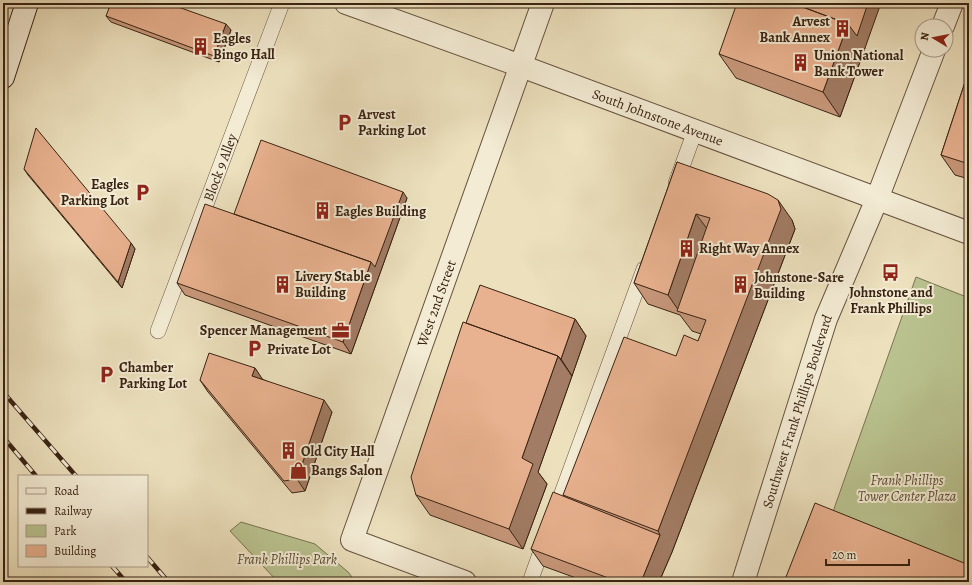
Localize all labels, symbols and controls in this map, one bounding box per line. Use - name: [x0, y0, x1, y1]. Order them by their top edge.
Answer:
- place label: Arvest Bank Annex: [759, 12, 830, 47]
- north arrow: [914, 18, 954, 58]
- building icon: Arvest Bank Annex: [833, 19, 853, 39]
- place label: Eagles Bingo Hall: [213, 29, 275, 64]
- text: N: [917, 31, 933, 42]
- building icon: Eagles Bingo Hall: [190, 36, 210, 56]
- place label: Union National Bank Tower: [814, 46, 904, 81]
- building icon: Union National Bank Tower: [791, 53, 811, 73]
- street label: South Johnstone Avenue: [589, 84, 726, 151]
- place label: Arvest Parking Lot: [357, 105, 427, 140]
- parking icon: Arvest Parking Lot: [335, 112, 355, 132]
- street label: Block 9 Alley: [199, 130, 242, 204]
- place label: Eagles Parking Lot: [61, 175, 129, 210]
- parking icon: Eagles Parking Lot: [132, 182, 152, 202]
- building icon: Eagles Building: [312, 201, 332, 221]
- place label: Eagles Building: [335, 202, 427, 221]
- building icon: Right Way Annex: [676, 238, 696, 258]
- place label: Right Way Annex: [699, 239, 799, 258]
- street label: West 2nd Street: [412, 257, 461, 350]
- bus stop icon: Johnstone and Frank Phillips: [881, 262, 901, 282]
- place label: Livery Stable Building: [295, 267, 371, 302]
- place label: Johnstone-Sare Building: [754, 268, 845, 303]
- building icon: Livery Stable Building: [272, 274, 292, 294]
- building icon: Johnstone-Sare Building: [731, 275, 751, 295]
- place label: Johnstone and Frank Phillips: [849, 283, 933, 318]
- street label: Southwest Frank Phillips Boulevard: [758, 311, 837, 511]
- office icon: Spencer Management: [330, 320, 350, 340]
- place label: Spencer Management: [200, 321, 327, 340]
- parking icon: Private Lot: [244, 339, 264, 359]
- place label: Private Lot: [267, 340, 331, 359]
- place label: Chamber Parking Lot: [119, 358, 188, 393]
- parking icon: Chamber Parking Lot: [96, 365, 116, 385]
- building icon: Old City Hall: [278, 441, 298, 461]
- place label: Old City Hall: [301, 442, 375, 461]
- shop icon: Bangs Salon: [288, 460, 308, 480]
- place label: Bangs Salon: [311, 461, 383, 480]
- park label: Frank Phillips Tower Center Plaza: [858, 471, 957, 506]
- legend: [18, 475, 148, 567]
- text: Road: [54, 483, 80, 499]
- text: Railway: [54, 503, 93, 519]
- text: Park: [54, 523, 77, 539]
- scale bar: [826, 541, 909, 567]
- text: Building: [54, 543, 96, 559]
- text: 20 m: [832, 547, 856, 563]
- park label: Frank Phillips Park: [237, 550, 337, 569]

